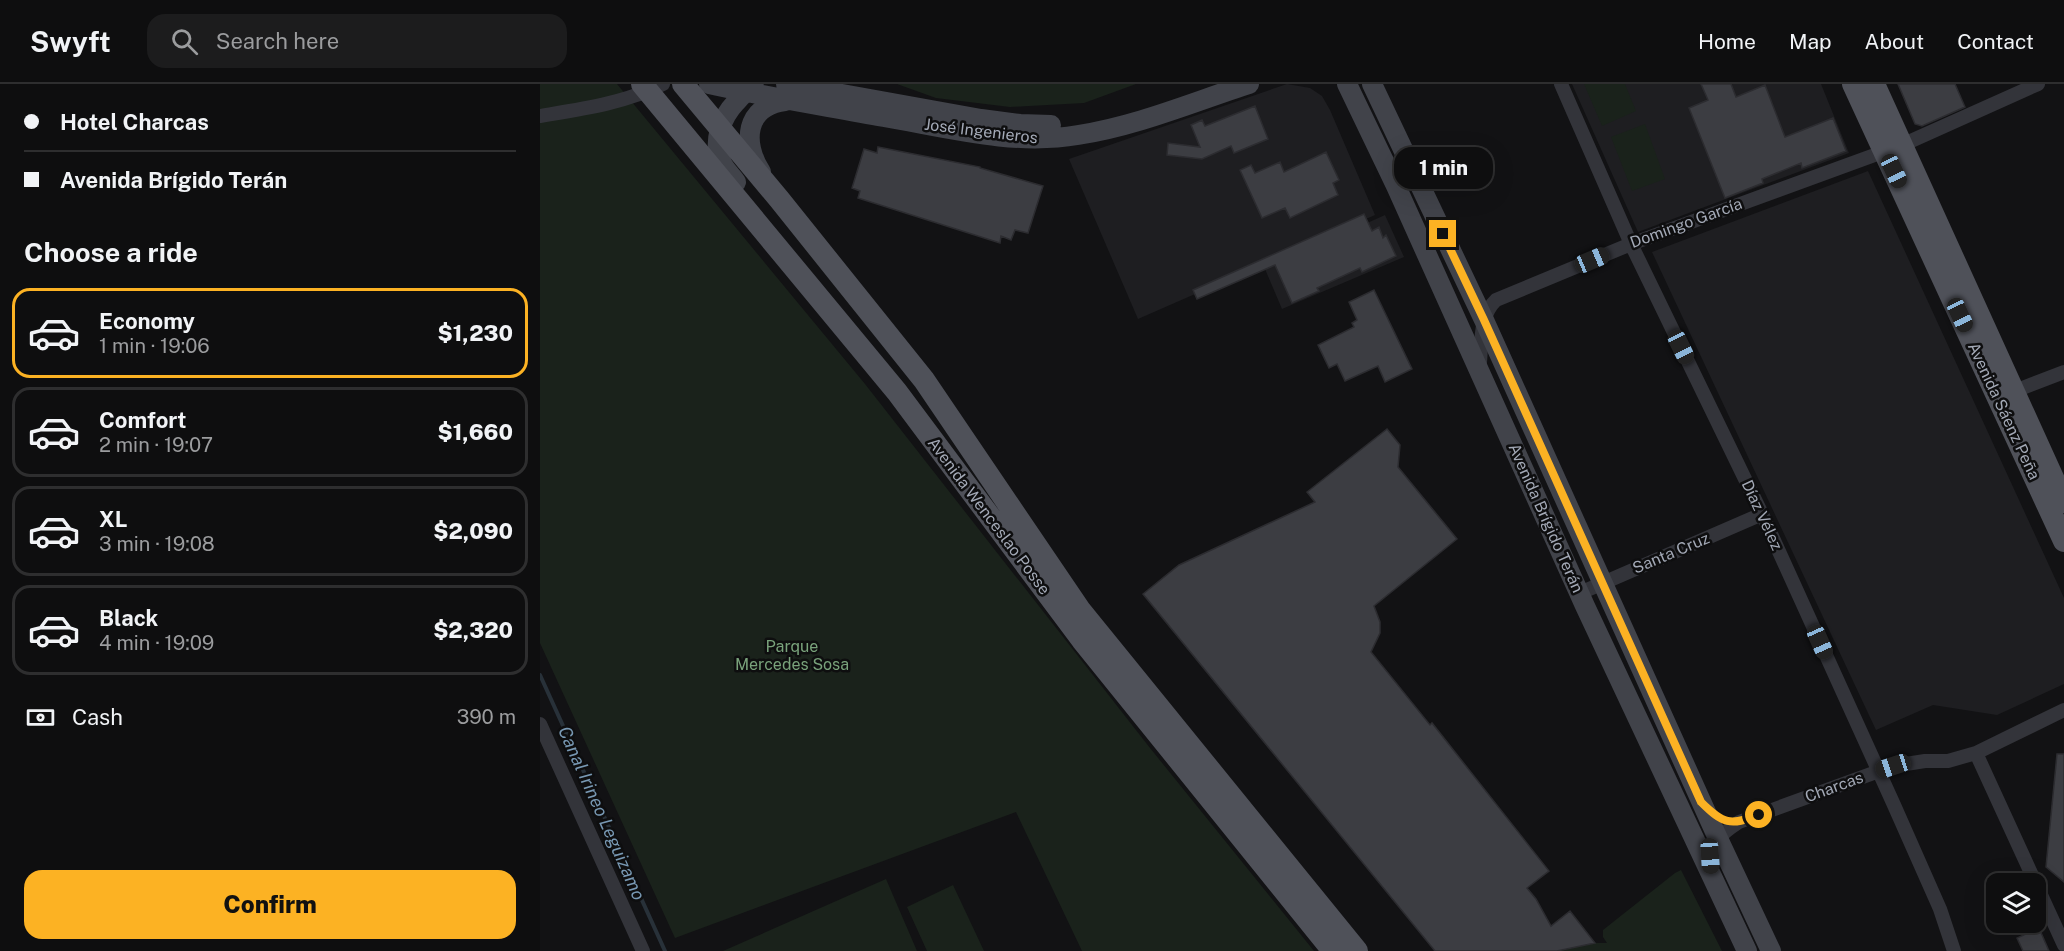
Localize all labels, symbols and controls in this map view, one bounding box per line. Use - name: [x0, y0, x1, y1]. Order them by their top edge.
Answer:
- search box: [147, 14, 567, 68]
- text: Swyft: [30, 25, 111, 58]
- icon: search: [168, 25, 201, 58]
- text: Search here: [216, 28, 339, 54]
- text: Home: [1698, 29, 1756, 54]
- text: Map: [1789, 29, 1832, 54]
- text: About: [1865, 29, 1924, 54]
- text: Contact: [1957, 29, 2034, 54]
- text: Hotel Charcas: [60, 109, 209, 135]
- street label: José Ingenieros: [923, 115, 1039, 147]
- callout: 1 min: [1394, 147, 1492, 189]
- car: [1878, 151, 1910, 191]
- text: 1 min: [1419, 156, 1468, 180]
- text: Avenida Brígido Terán: [60, 167, 287, 193]
- street label: Domingo García: [1627, 194, 1745, 252]
- route end: [1429, 220, 1456, 247]
- text: Choose a ride: [24, 236, 198, 268]
- car: [1572, 245, 1612, 275]
- car: [1944, 295, 1976, 335]
- icon: car: [27, 306, 81, 360]
- text: Economy: [99, 308, 195, 334]
- text: $1,230: [437, 320, 513, 346]
- car: [1665, 327, 1697, 367]
- text: 1 min · 19:06: [99, 334, 210, 358]
- street label: Avenida Sáenz Peña: [1964, 339, 2044, 483]
- icon: car: [27, 405, 81, 459]
- text: Comfort: [99, 407, 186, 433]
- text: $1,660: [437, 419, 513, 445]
- text: 2 min · 19:07: [99, 433, 213, 457]
- street label: Avenida Wenceslao Posse: [924, 434, 1054, 598]
- street label: Avenida Brígido Terán: [1504, 440, 1588, 596]
- street label: Díaz Vélez: [1738, 477, 1787, 553]
- icon: car: [27, 504, 81, 558]
- text: XL: [99, 506, 127, 532]
- text: $2,090: [433, 518, 513, 544]
- street label: Santa Cruz: [1630, 528, 1713, 578]
- text: 3 min · 19:08: [99, 532, 215, 556]
- icon: car: [27, 603, 81, 657]
- text: Black: [99, 605, 158, 631]
- text: $2,320: [433, 617, 513, 643]
- car: [1804, 622, 1836, 662]
- text: 4 min · 19:09: [99, 631, 214, 655]
- park label: Parque Mercedes Sosa: [735, 637, 849, 674]
- icon: cash: [24, 701, 57, 734]
- text: Cash: [72, 704, 123, 730]
- text: 390 m: [457, 705, 516, 729]
- water label: Canal Irineo Leguizamo: [554, 723, 650, 903]
- car: [1873, 752, 1913, 780]
- street label: Charcas: [1802, 768, 1866, 806]
- route start: [1745, 801, 1772, 828]
- car: [1700, 837, 1720, 875]
- button: Confirm: [24, 870, 516, 939]
- map controls: [1986, 873, 2046, 933]
- button: layers: [1986, 873, 2046, 933]

